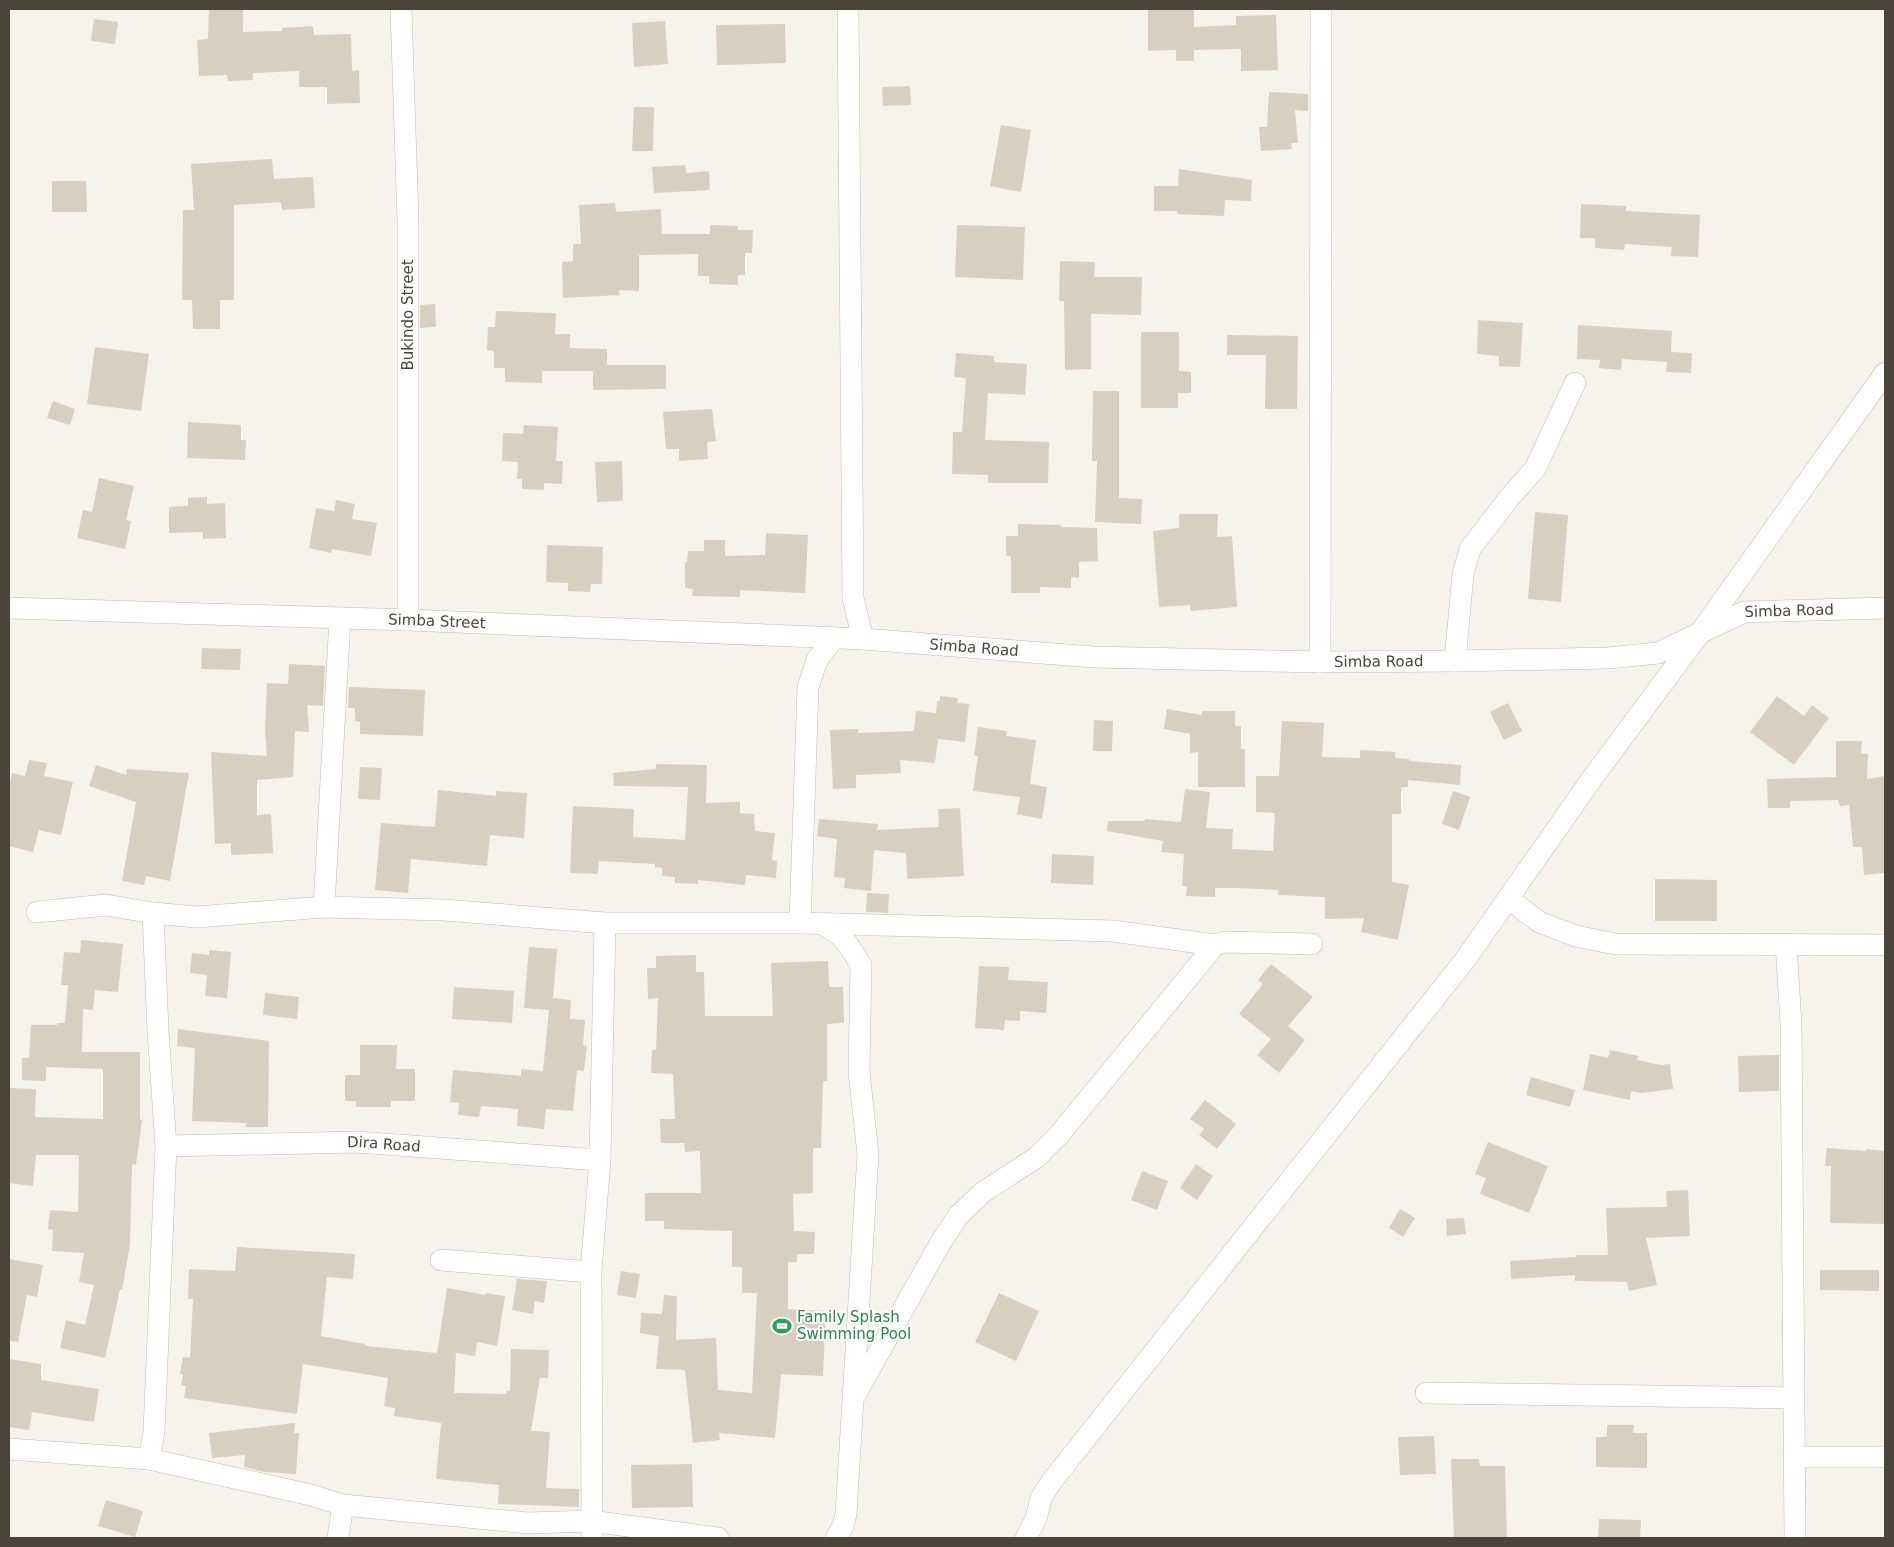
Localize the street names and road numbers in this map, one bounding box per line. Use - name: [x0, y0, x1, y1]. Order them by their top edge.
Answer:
- street label: Bukindo Street: [399, 259, 417, 371]
- street label: Simba Road: [1744, 600, 1834, 621]
- street label: Simba Street: [388, 610, 486, 632]
- street label: Simba Road: [929, 635, 1019, 660]
- street label: Simba Road: [1334, 652, 1423, 671]
- street label: Dira Road: [347, 1133, 421, 1156]

